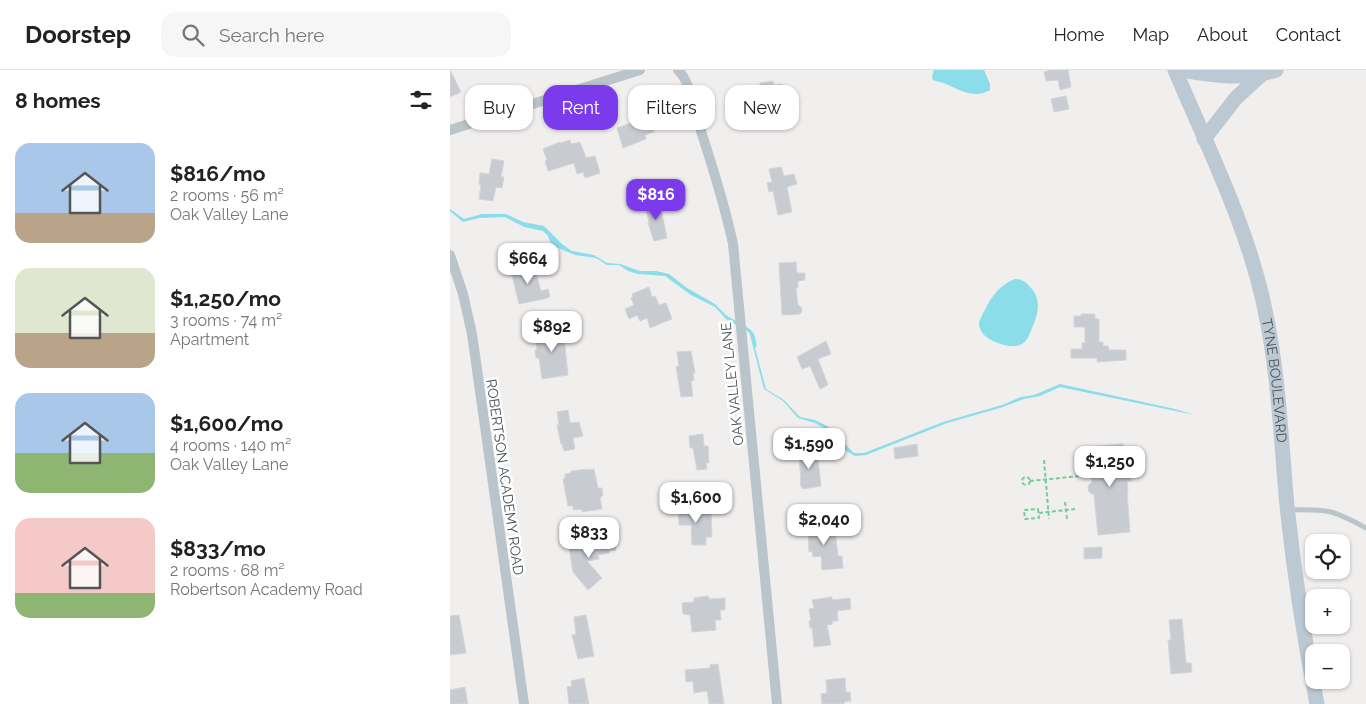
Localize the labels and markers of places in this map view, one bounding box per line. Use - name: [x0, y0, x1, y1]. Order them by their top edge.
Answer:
- pin: $816: [626, 178, 686, 221]
- pin: $664: [498, 242, 558, 285]
- pin: $892: [522, 310, 582, 353]
- pin: $1,590: [768, 428, 850, 470]
- pin: $1,250: [1069, 446, 1151, 488]
- pin: $1,600: [655, 482, 737, 524]
- pin: $2,040: [783, 504, 865, 546]
- pin: $833: [559, 516, 619, 559]

